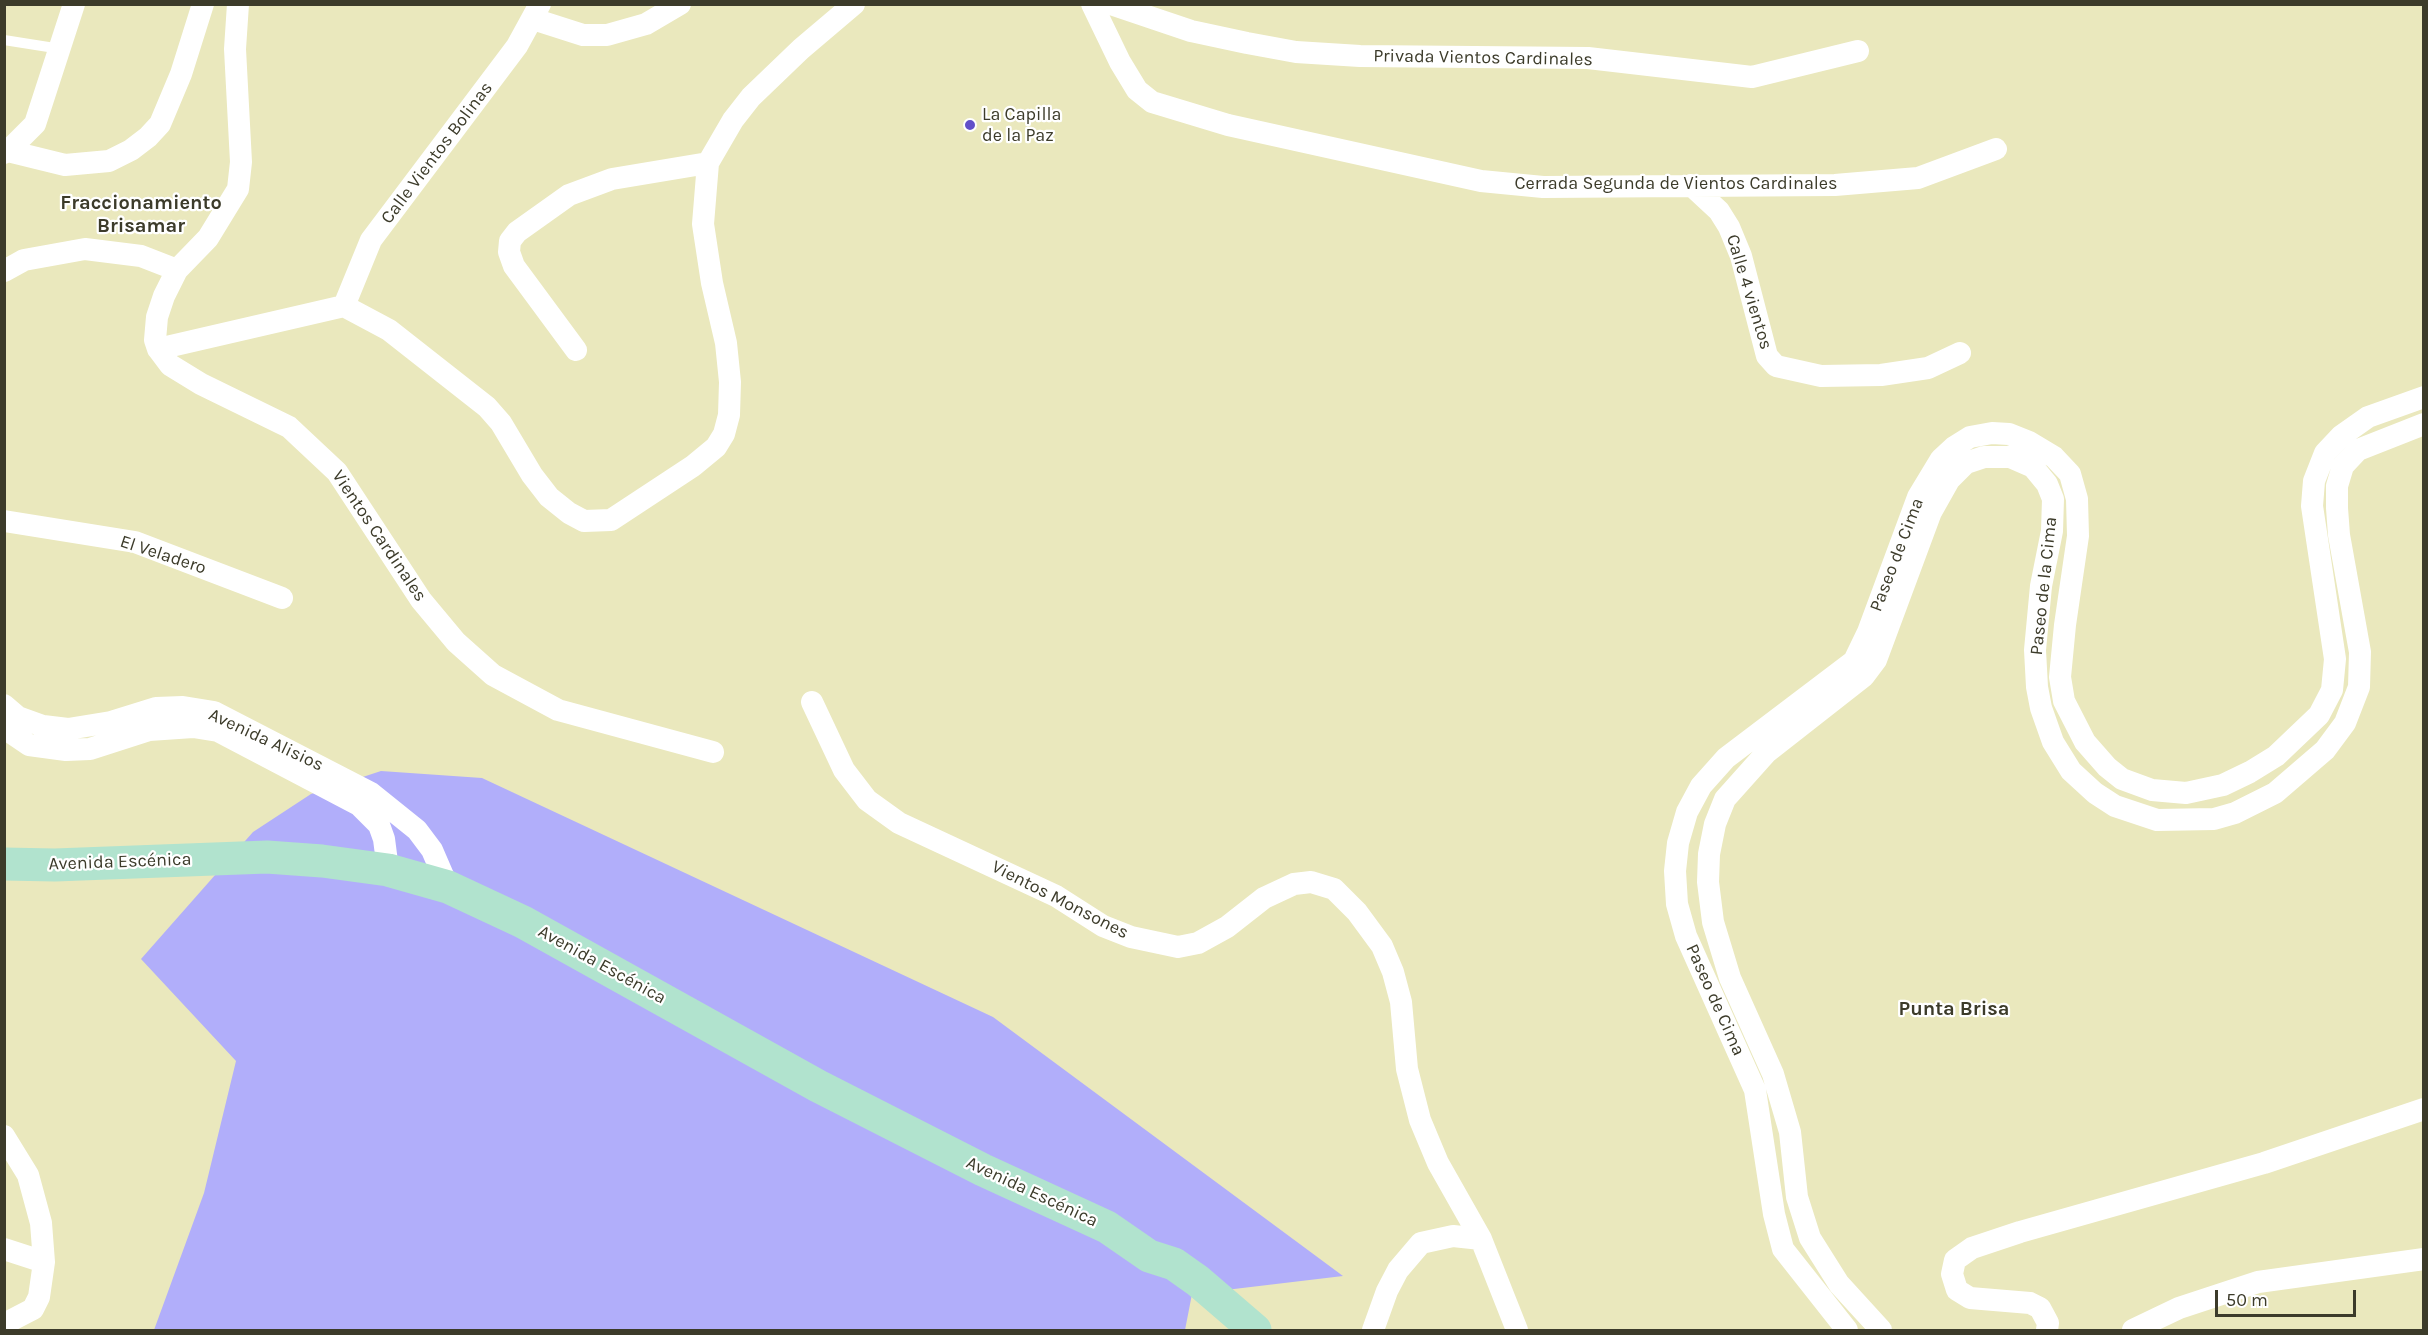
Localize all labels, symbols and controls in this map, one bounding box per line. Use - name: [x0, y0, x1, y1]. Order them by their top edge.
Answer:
- street label: Privada Vientos Cardinales: [1373, 45, 1593, 71]
- street label: Calle Vientos Bolinas: [377, 78, 497, 228]
- place label: La Capilla de la Paz: [982, 104, 1061, 146]
- marker: La Capilla de la Paz: [963, 118, 977, 132]
- street label: Cerrada Segunda de Vientos Cardinales: [1514, 173, 1838, 195]
- district label: Fraccionamiento Brisamar: [60, 191, 222, 238]
- street label: Calle 4 vientos: [1721, 232, 1777, 352]
- street label: Vientos Cardinales: [327, 466, 431, 606]
- street label: Paseo de Cima: [1865, 495, 1929, 615]
- street label: Paseo de la Cima: [2026, 516, 2062, 656]
- street label: El Veladero: [117, 531, 209, 579]
- street label: Avenida Alisios: [205, 704, 327, 776]
- street label: Avenida Escénica: [48, 849, 192, 875]
- street label: Vientos Monsones: [988, 856, 1132, 944]
- street label: Avenida Escénica: [534, 921, 670, 1009]
- street label: Paseo de Cima: [1681, 941, 1749, 1059]
- district label: Punta Brisa: [1899, 997, 2009, 1021]
- street label: Avenida Escénica: [963, 1152, 1101, 1232]
- scale bar: [2218, 1278, 2359, 1316]
- text: 50 m: [2226, 1289, 2268, 1311]

